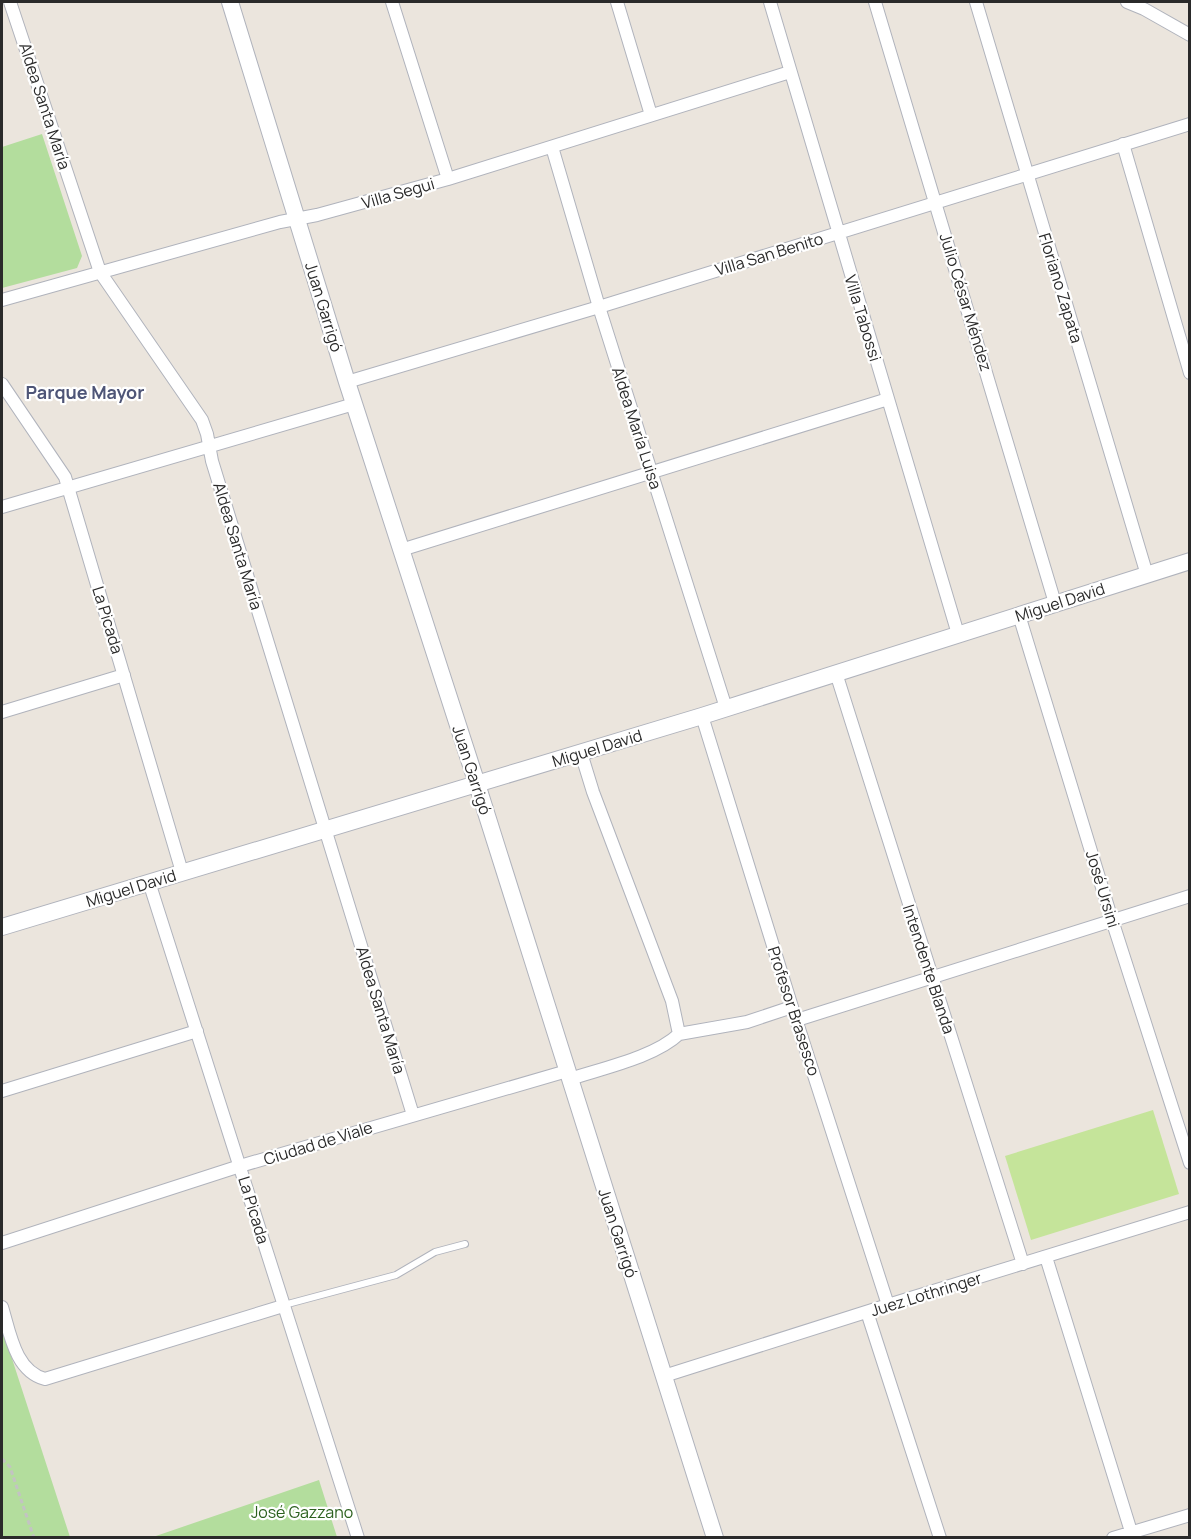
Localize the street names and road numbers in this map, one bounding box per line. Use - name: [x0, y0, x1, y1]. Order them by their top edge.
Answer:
- street label: Aldea Santa María: [14, 40, 76, 172]
- street label: Villa Segui: [359, 172, 437, 214]
- street label: Villa San Benito: [712, 227, 826, 281]
- street label: Julio César Méndez: [935, 230, 997, 374]
- street label: Floriano Zapata: [1034, 230, 1088, 346]
- street label: Juan Garrigó: [300, 259, 348, 355]
- street label: Villa Tabossi: [839, 272, 887, 364]
- street label: Aldea María Luisa: [607, 364, 667, 492]
- street label: Aldea Santa María: [208, 480, 268, 612]
- street label: Miguel David: [1012, 577, 1108, 627]
- street label: La Picada: [87, 583, 129, 657]
- street label: Juan Garrigó: [447, 722, 497, 818]
- street label: Miguel David: [549, 724, 645, 772]
- street label: José Ursini: [1081, 848, 1125, 930]
- street label: Miguel David: [83, 864, 179, 912]
- street label: Intendente Blanda: [898, 901, 960, 1037]
- street label: Aldea Santa María: [351, 944, 411, 1076]
- street label: Profesor Brasesco: [763, 944, 825, 1078]
- street label: Ciudad de Viale: [261, 1116, 375, 1170]
- street label: La Picada: [233, 1173, 275, 1247]
- street label: Juan Garrigó: [593, 1185, 643, 1281]
- street label: Juez Lothringer: [868, 1267, 984, 1321]

